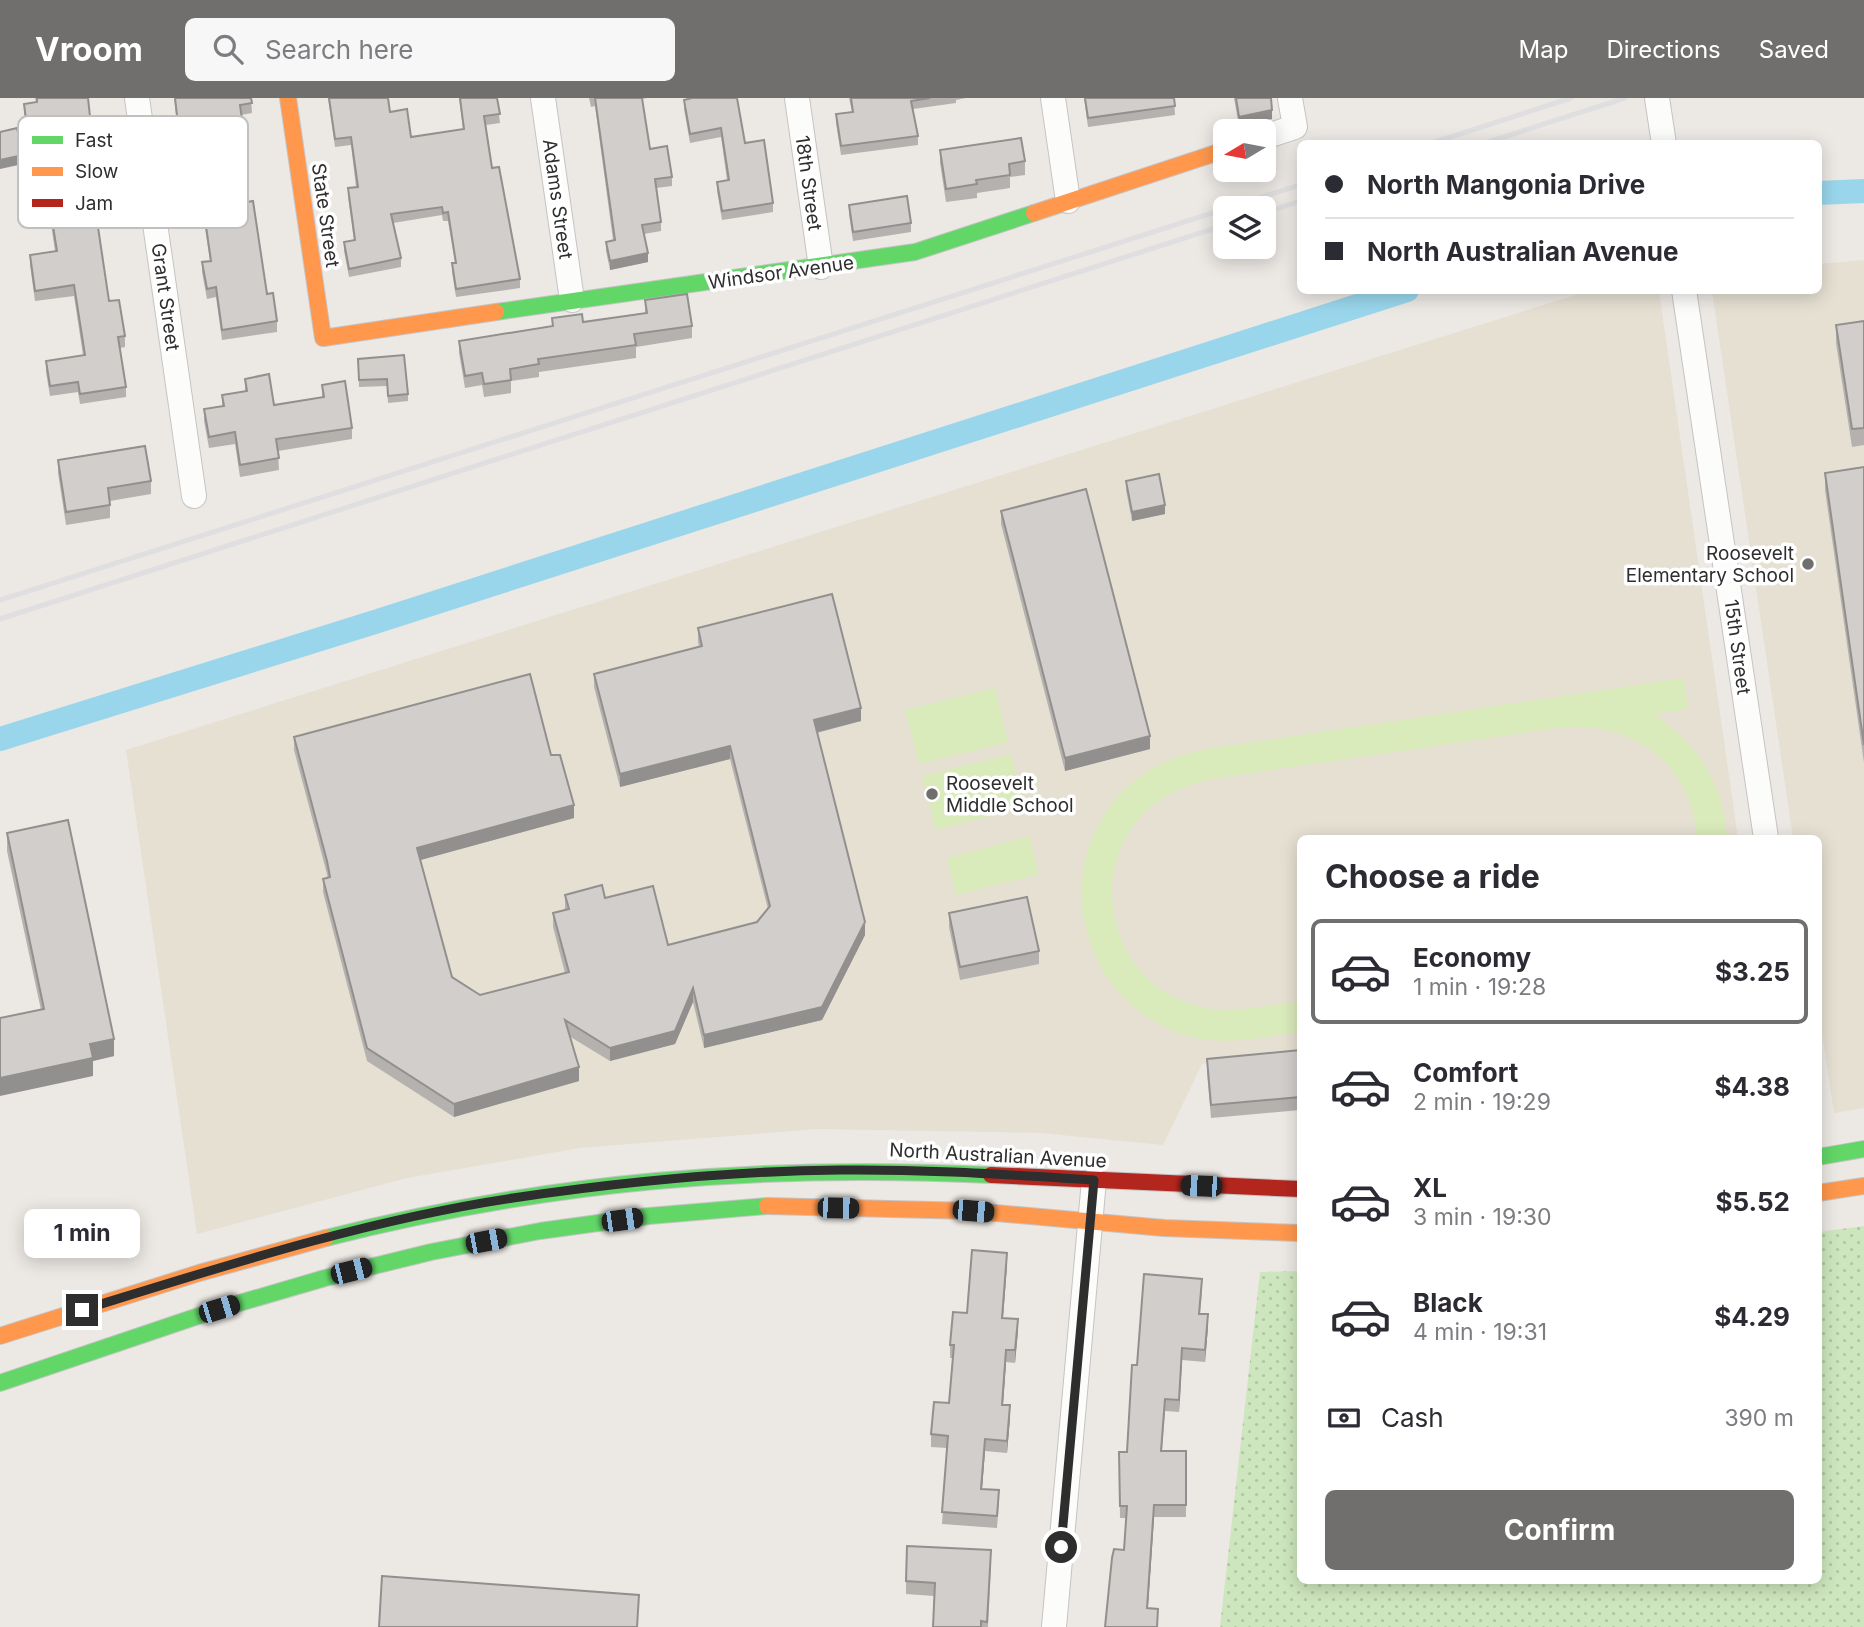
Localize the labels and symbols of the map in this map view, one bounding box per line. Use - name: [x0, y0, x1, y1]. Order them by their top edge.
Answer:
- legend: [18, 116, 248, 228]
- north arrow: [1213, 119, 1276, 182]
- text: Fast: [75, 129, 113, 152]
- street label: 18th Street: [790, 134, 827, 232]
- street label: Adams Street: [538, 138, 577, 261]
- text: Slow: [75, 160, 118, 183]
- street label: State Street: [307, 161, 344, 269]
- text: Jam: [75, 192, 113, 215]
- street label: Grant Street: [147, 242, 184, 352]
- street label: Windsor Avenue: [707, 251, 855, 294]
- place label: Roosevelt Elementary School: [1626, 542, 1794, 587]
- marker: Roosevelt Elementary School: [1800, 556, 1816, 572]
- street label: 15th Street: [1719, 598, 1756, 696]
- place label: Roosevelt Middle School: [946, 772, 1074, 817]
- marker: Roosevelt Middle School: [924, 786, 940, 802]
- street label: North Australian Avenue: [889, 1138, 1107, 1173]
- car: [1180, 1175, 1223, 1197]
- car: [817, 1197, 860, 1219]
- car: [952, 1199, 995, 1223]
- car: [600, 1207, 645, 1233]
- callout: 1 min: [24, 1208, 140, 1258]
- car: [464, 1227, 509, 1255]
- car: [329, 1256, 374, 1286]
- car: [196, 1293, 243, 1325]
- route end: [66, 1294, 98, 1326]
- route start: [1045, 1531, 1077, 1563]

